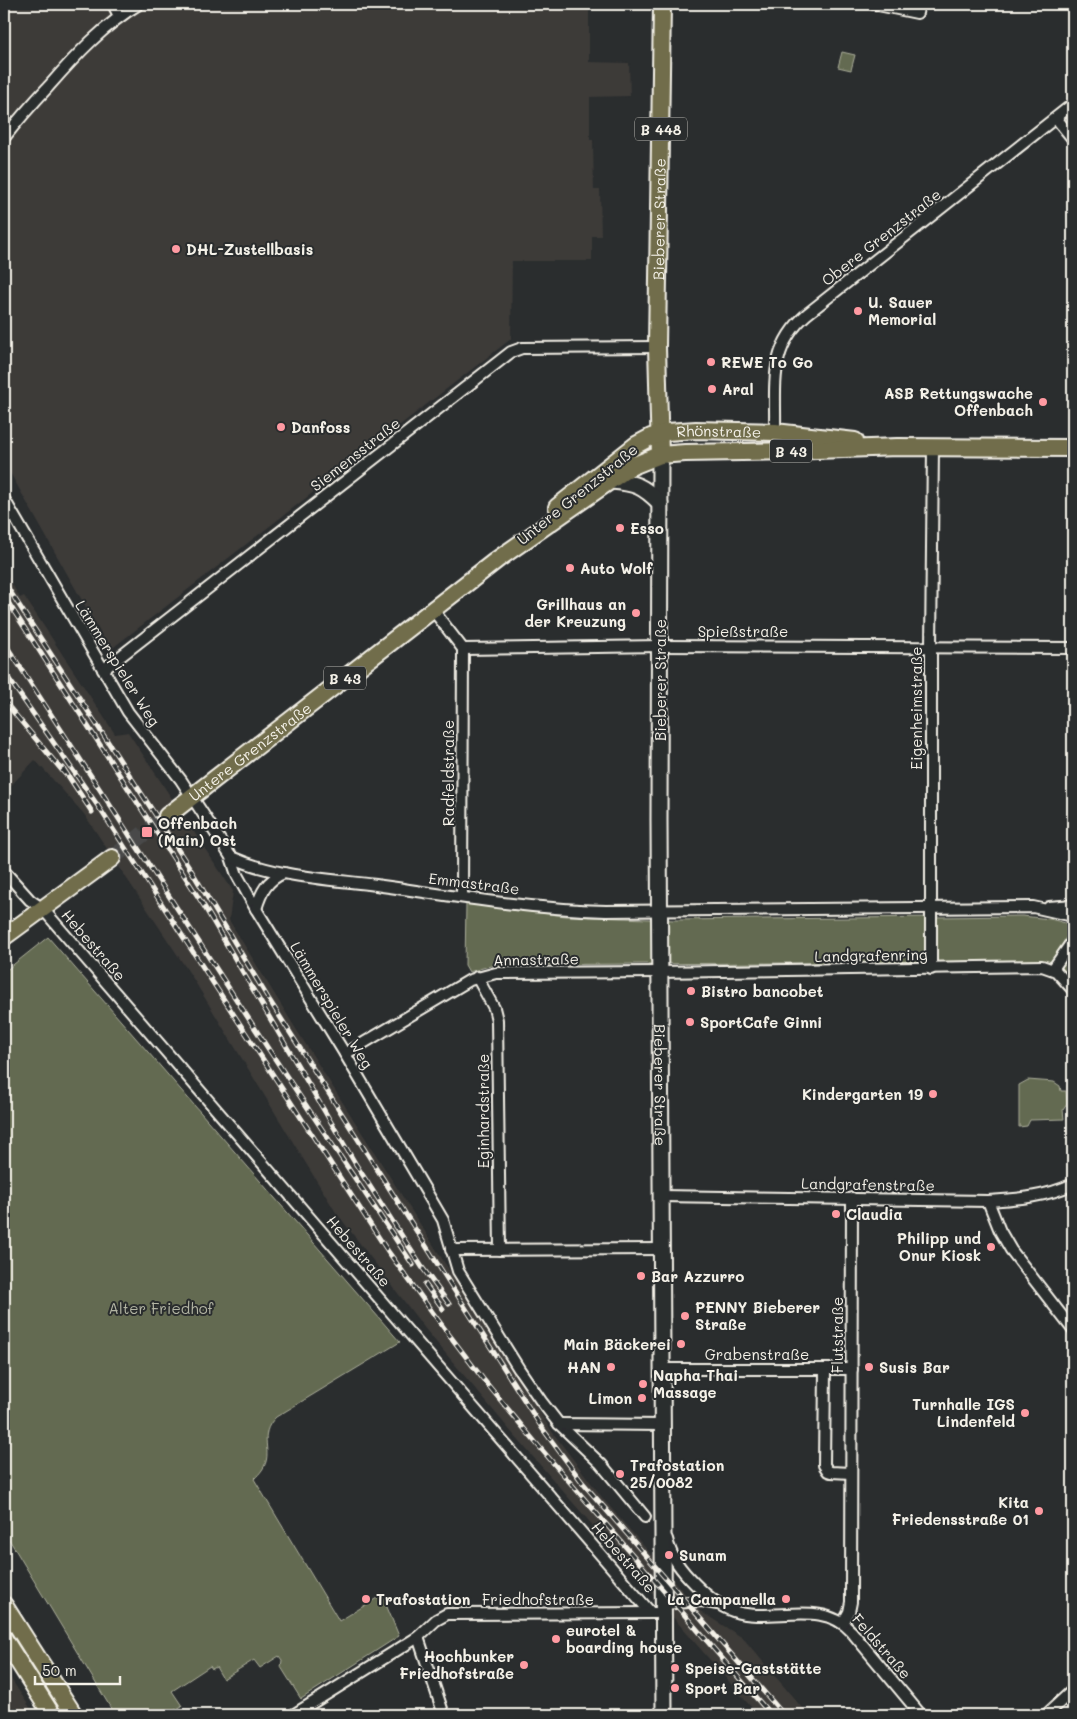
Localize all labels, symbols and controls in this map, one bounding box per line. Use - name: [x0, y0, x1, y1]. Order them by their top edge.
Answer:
- road number: B 448: [635, 118, 687, 140]
- street label: Bieberer Straße: [648, 158, 670, 280]
- street label: Obere Grenzstraße: [817, 184, 945, 290]
- place label: DHL-Zustellbasis: [186, 239, 313, 259]
- marker: DHL-Zustellbasis: [170, 243, 182, 255]
- place label: U. Sauer Memorial: [868, 292, 936, 329]
- marker: U. Sauer Memorial: [852, 305, 864, 317]
- place label: REWE To Go: [721, 352, 813, 372]
- marker: REWE To Go: [705, 356, 717, 368]
- place label: Aral: [722, 379, 754, 399]
- marker: Aral: [706, 383, 718, 395]
- place label: ASB Rettungswache Offenbach: [884, 383, 1033, 420]
- marker: ASB Rettungswache Offenbach: [1037, 396, 1049, 408]
- street label: Siemensstraße: [306, 413, 404, 495]
- place label: Danfoss: [291, 417, 350, 437]
- street label: Rhönstraße: [676, 420, 761, 442]
- marker: Danfoss: [275, 421, 287, 433]
- street label: Untere Grenzstraße: [512, 439, 642, 549]
- road number: B 43: [770, 440, 812, 462]
- place label: Esso: [630, 518, 664, 538]
- marker: Esso: [614, 522, 626, 534]
- place label: Auto Wolf: [580, 558, 653, 578]
- marker: Auto Wolf: [564, 562, 576, 574]
- place label: Grillhaus an der Kreuzung: [525, 594, 626, 631]
- street label: Lämmerspieler Weg: [71, 596, 165, 730]
- marker: Grillhaus an der Kreuzung: [630, 607, 642, 619]
- street label: Bieberer Straße: [650, 619, 670, 741]
- street label: Spießstraße: [698, 621, 788, 641]
- street label: Eigenheimstraße: [906, 646, 926, 770]
- road number: B 43: [324, 666, 366, 690]
- street label: Untere Grenzstraße: [185, 698, 315, 806]
- street label: Radfeldstraße: [438, 720, 458, 826]
- place label: Offenbach (Main) Ost: [158, 813, 237, 850]
- marker: Offenbach (Main) Ost: [140, 825, 154, 839]
- street label: Emmastraße: [427, 868, 521, 898]
- street label: Hebestraße: [57, 905, 131, 985]
- street label: Lämmerspieler Weg: [286, 938, 378, 1073]
- street label: Landgrafenring: [814, 944, 928, 966]
- street label: Annastraße: [493, 948, 579, 970]
- place label: Bistro bancobet: [701, 981, 824, 1001]
- marker: Bistro bancobet: [685, 985, 697, 997]
- place label: SportCafe Ginni: [700, 1012, 822, 1032]
- marker: SportCafe Ginni: [684, 1016, 696, 1028]
- street label: Bieberer Straße: [650, 1024, 671, 1146]
- street label: Eginhardstraße: [473, 1054, 493, 1168]
- place label: Kindergarten 19: [802, 1084, 923, 1104]
- marker: Kindergarten 19: [927, 1088, 939, 1100]
- street label: Landgrafenstraße: [801, 1173, 935, 1195]
- place label: Claudia: [846, 1204, 903, 1224]
- marker: Claudia: [830, 1208, 842, 1220]
- street label: Hebestraße: [322, 1211, 396, 1291]
- place label: Philipp und Onur Kiosk: [897, 1228, 981, 1265]
- marker: Philipp und Onur Kiosk: [985, 1241, 997, 1253]
- place label: Bar Azzurro: [651, 1266, 744, 1286]
- marker: Bar Azzurro: [635, 1270, 647, 1282]
- place label: PENNY Bieberer Straße: [695, 1297, 820, 1334]
- street label: Flutstraße: [827, 1297, 847, 1373]
- park label: Alter Friedhof: [109, 1298, 215, 1318]
- marker: PENNY Bieberer Straße: [679, 1310, 691, 1322]
- place label: Main Bäckerei: [563, 1334, 671, 1354]
- marker: Main Bäckerei: [675, 1338, 687, 1350]
- street label: Grabenstraße: [705, 1344, 809, 1364]
- place label: HAN: [567, 1357, 601, 1377]
- place label: Susis Bar: [879, 1357, 950, 1377]
- marker: HAN: [605, 1361, 617, 1373]
- marker: Susis Bar: [863, 1361, 875, 1373]
- place label: Napha Thai Massage: [653, 1365, 738, 1402]
- marker: Napha Thai Massage: [637, 1378, 649, 1390]
- place label: Limon: [589, 1388, 632, 1408]
- marker: Limon: [636, 1392, 648, 1404]
- place label: Turnhalle IGS Lindenfeld: [912, 1394, 1015, 1431]
- marker: Turnhalle IGS Lindenfeld: [1019, 1407, 1031, 1419]
- place label: Trafostation 25/0082: [630, 1455, 724, 1492]
- marker: Trafostation 25/0082: [614, 1468, 626, 1480]
- place label: Kita Friedensstraße 01: [892, 1492, 1029, 1529]
- marker: Kita Friedensstraße 01: [1033, 1505, 1045, 1517]
- street label: Hebestraße: [587, 1517, 661, 1597]
- place label: Sunam: [679, 1545, 727, 1565]
- marker: Sunam: [663, 1549, 675, 1561]
- place label: Trafostation: [376, 1589, 470, 1609]
- street label: Friedhofstraße: [482, 1589, 594, 1609]
- place label: La Campanella: [667, 1589, 776, 1609]
- marker: Trafostation: [360, 1593, 372, 1605]
- marker: La Campanella: [780, 1593, 792, 1605]
- street label: Feldstraße: [848, 1609, 916, 1683]
- place label: eurotel & boarding house: [566, 1620, 682, 1657]
- marker: eurotel & boarding house: [550, 1633, 562, 1645]
- place label: Hochbunker Friedhofstraße: [399, 1646, 514, 1683]
- scale bar: [35, 1654, 120, 1686]
- place label: Speise-Gaststätte: [685, 1658, 821, 1678]
- marker: Hochbunker Friedhofstraße: [518, 1659, 530, 1671]
- text: 50 m: [42, 1660, 77, 1680]
- marker: Speise-Gaststätte: [669, 1662, 681, 1674]
- place label: Sport Bar: [685, 1678, 760, 1698]
- marker: Sport Bar: [669, 1682, 681, 1694]

